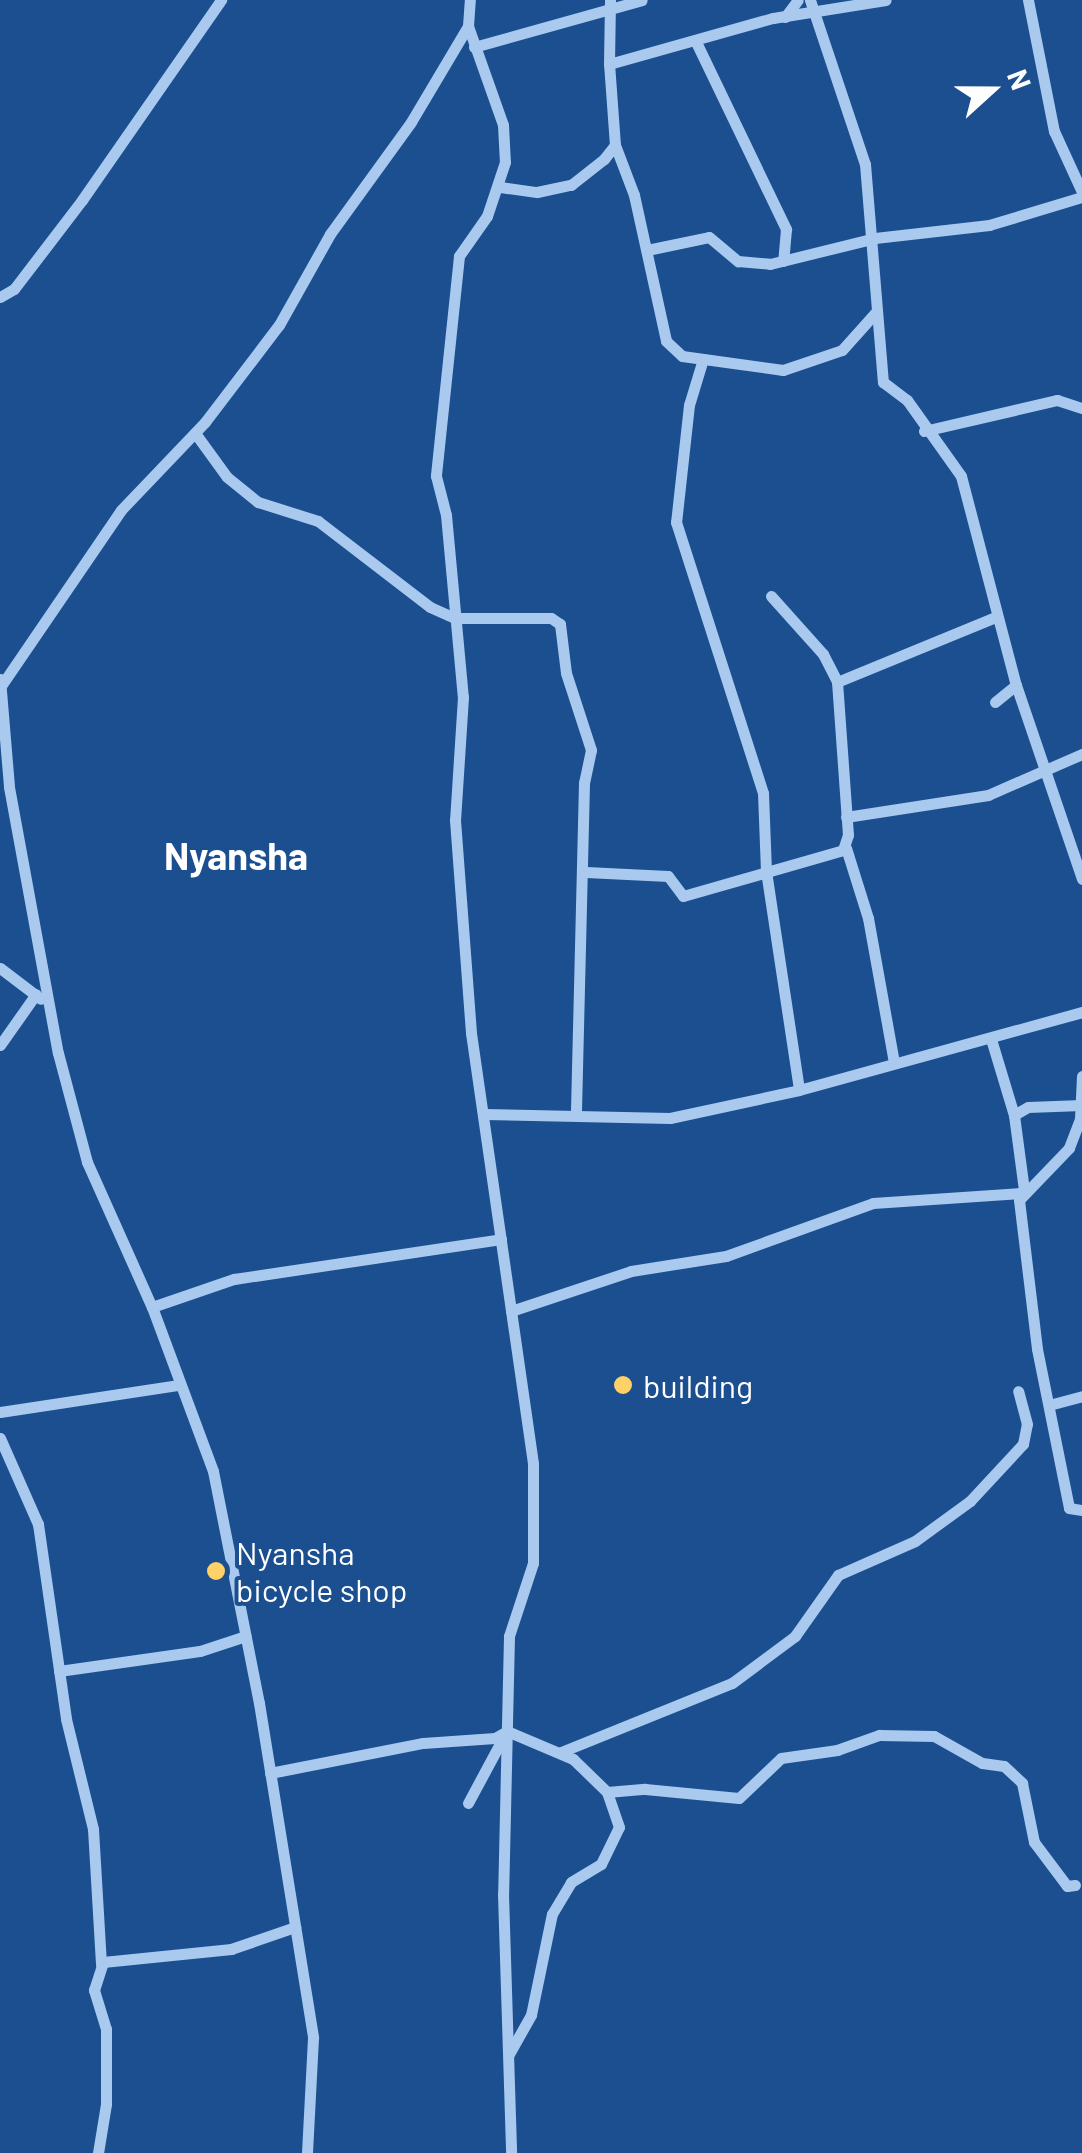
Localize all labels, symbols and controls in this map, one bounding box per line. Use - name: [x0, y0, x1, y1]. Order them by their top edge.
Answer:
- north arrow: [942, 40, 1042, 140]
- text: N: [1001, 64, 1039, 94]
- district label: Nyansha: [164, 833, 308, 879]
- place label: building: [643, 1366, 753, 1404]
- marker: building: [612, 1374, 634, 1396]
- place label: Nyansha bicycle shop: [236, 1534, 407, 1609]
- marker: Nyansha bicycle shop: [205, 1560, 227, 1582]

